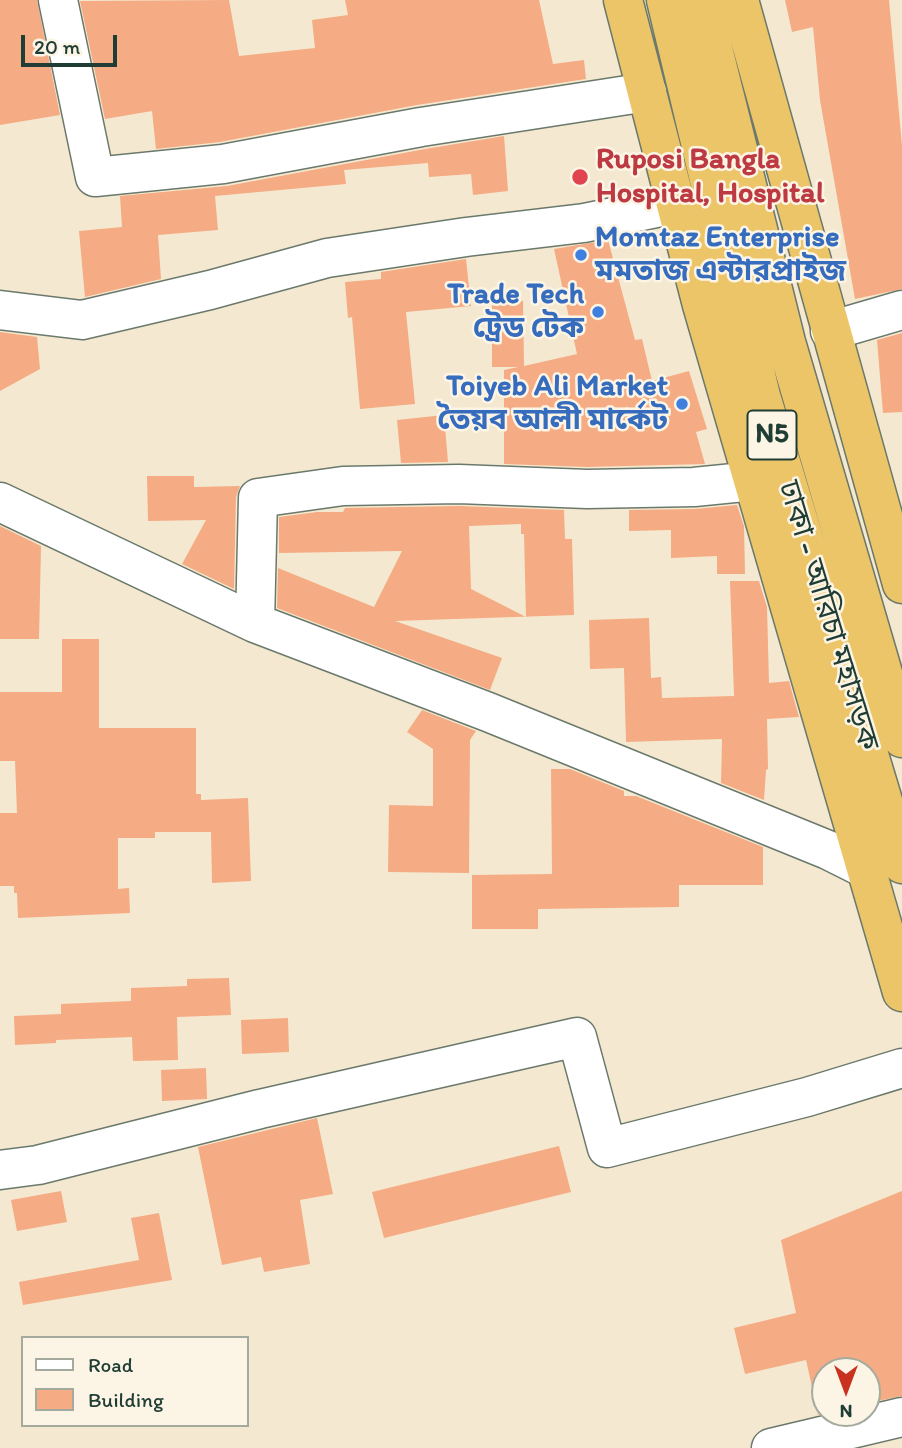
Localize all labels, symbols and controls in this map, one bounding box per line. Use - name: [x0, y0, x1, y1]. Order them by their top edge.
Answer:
- scale bar: [24, 21, 121, 65]
- text: 20 m: [34, 34, 80, 59]
- place label: Ruposi Bangla Hospital, Hospital: [596, 142, 824, 212]
- marker: Ruposi Bangla Hospital, Hospital: [570, 167, 590, 187]
- place label: Momtaz Enterprise মমতাজ এন্টারপ্রাইজ: [595, 220, 846, 290]
- marker: Momtaz Enterprise মমতাজ এন্টারপ্রাইজ: [573, 247, 589, 263]
- place label: Trade Tech ট্রেড টেক: [447, 277, 584, 348]
- marker: Trade Tech ট্রেড টেক: [590, 304, 606, 320]
- place label: Toiyeb Ali Market তৈয়ব আলী মার্কেট: [437, 369, 668, 440]
- marker: Toiyeb Ali Market তৈয়ব আলী মার্কেট: [674, 396, 690, 412]
- road number: N5: [748, 410, 796, 460]
- street label: ঢাকা - আরিচা মহাসড়ক: [769, 477, 885, 755]
- legend: [21, 1336, 248, 1427]
- text: Road: [88, 1352, 133, 1377]
- north arrow: [811, 1357, 881, 1427]
- text: Building: [88, 1387, 164, 1412]
- text: N: [840, 1400, 852, 1423]

